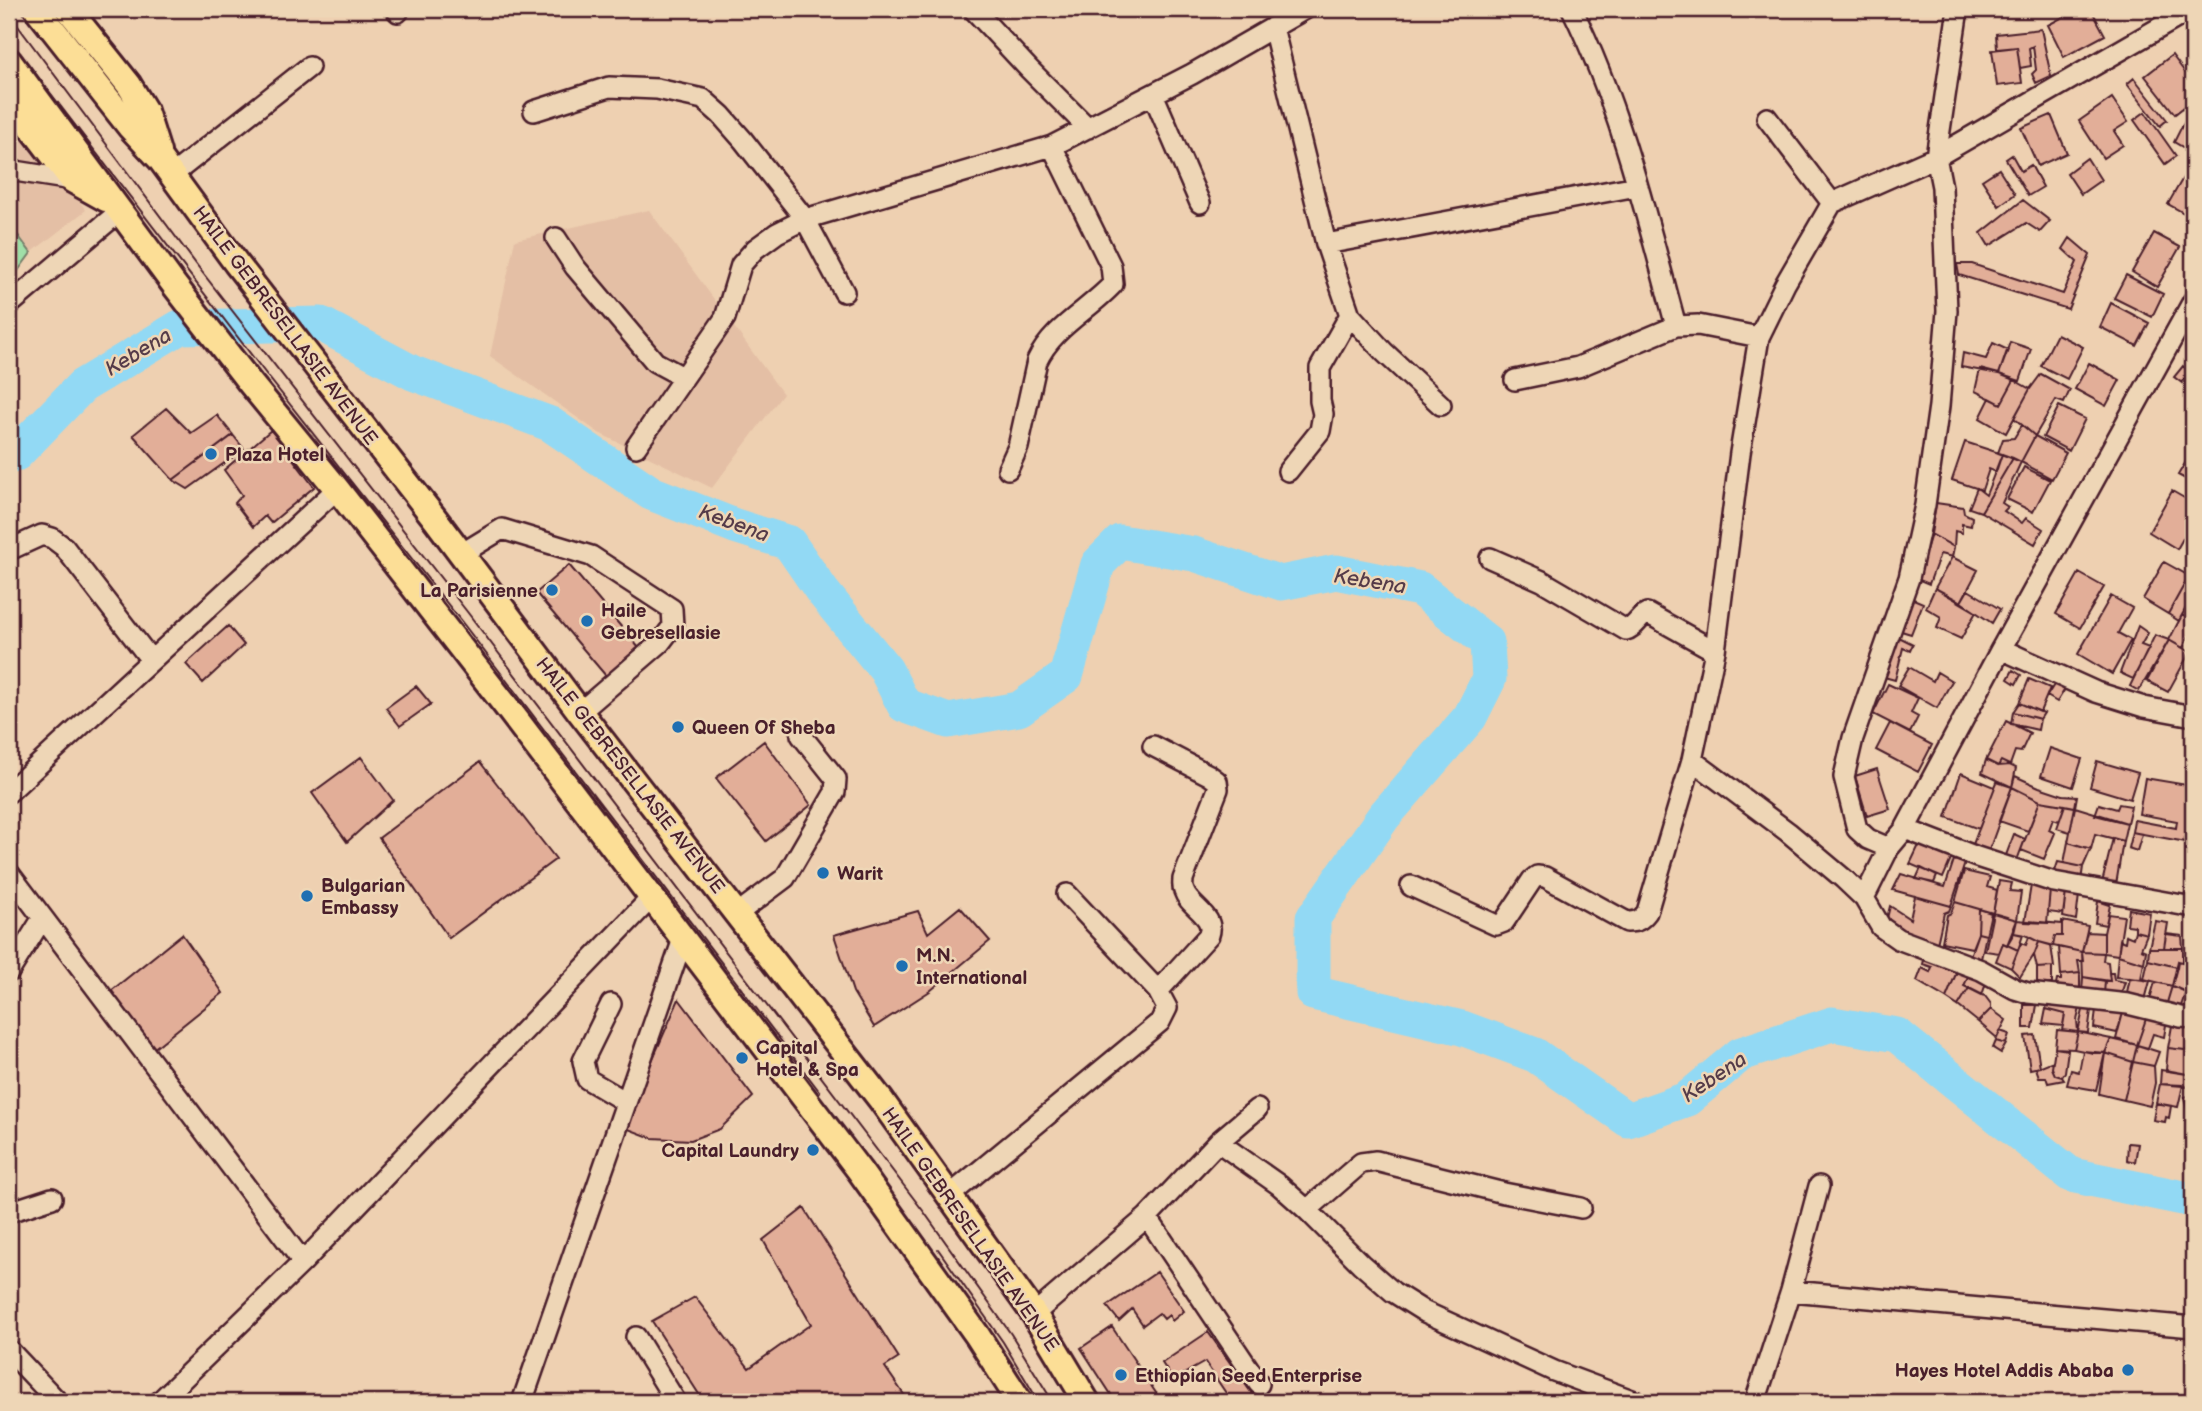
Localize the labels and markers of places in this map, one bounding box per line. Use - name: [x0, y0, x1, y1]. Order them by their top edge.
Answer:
- place label: Plaza Hotel: [225, 444, 324, 467]
- marker: Plaza Hotel: [203, 446, 219, 462]
- place label: La Parisienne: [420, 580, 538, 603]
- marker: La Parisienne: [544, 582, 560, 598]
- place label: Haile Gebresellasie: [601, 600, 721, 645]
- marker: Haile Gebresellasie: [579, 613, 595, 629]
- place label: Queen Of Sheba: [692, 717, 836, 740]
- marker: Queen Of Sheba: [670, 719, 686, 735]
- place label: Warit: [837, 863, 884, 886]
- marker: Warit: [815, 865, 831, 881]
- place label: Bulgarian Embassy: [321, 875, 405, 920]
- marker: Bulgarian Embassy: [299, 888, 315, 904]
- place label: M.N. International: [916, 945, 1027, 990]
- marker: M.N. International: [894, 958, 910, 974]
- place label: Capital Hotel & Spa: [756, 1037, 859, 1082]
- marker: Capital Hotel & Spa: [734, 1050, 750, 1066]
- place label: Capital Laundry: [662, 1140, 799, 1163]
- marker: Capital Laundry: [805, 1142, 821, 1158]
- place label: Hayes Hotel Addis Ababa: [1895, 1360, 2114, 1383]
- marker: Hayes Hotel Addis Ababa: [2120, 1362, 2136, 1378]
- place label: Ethiopian Seed Enterprise: [1135, 1365, 1362, 1388]
- marker: Ethiopian Seed Enterprise: [1113, 1367, 1129, 1383]

